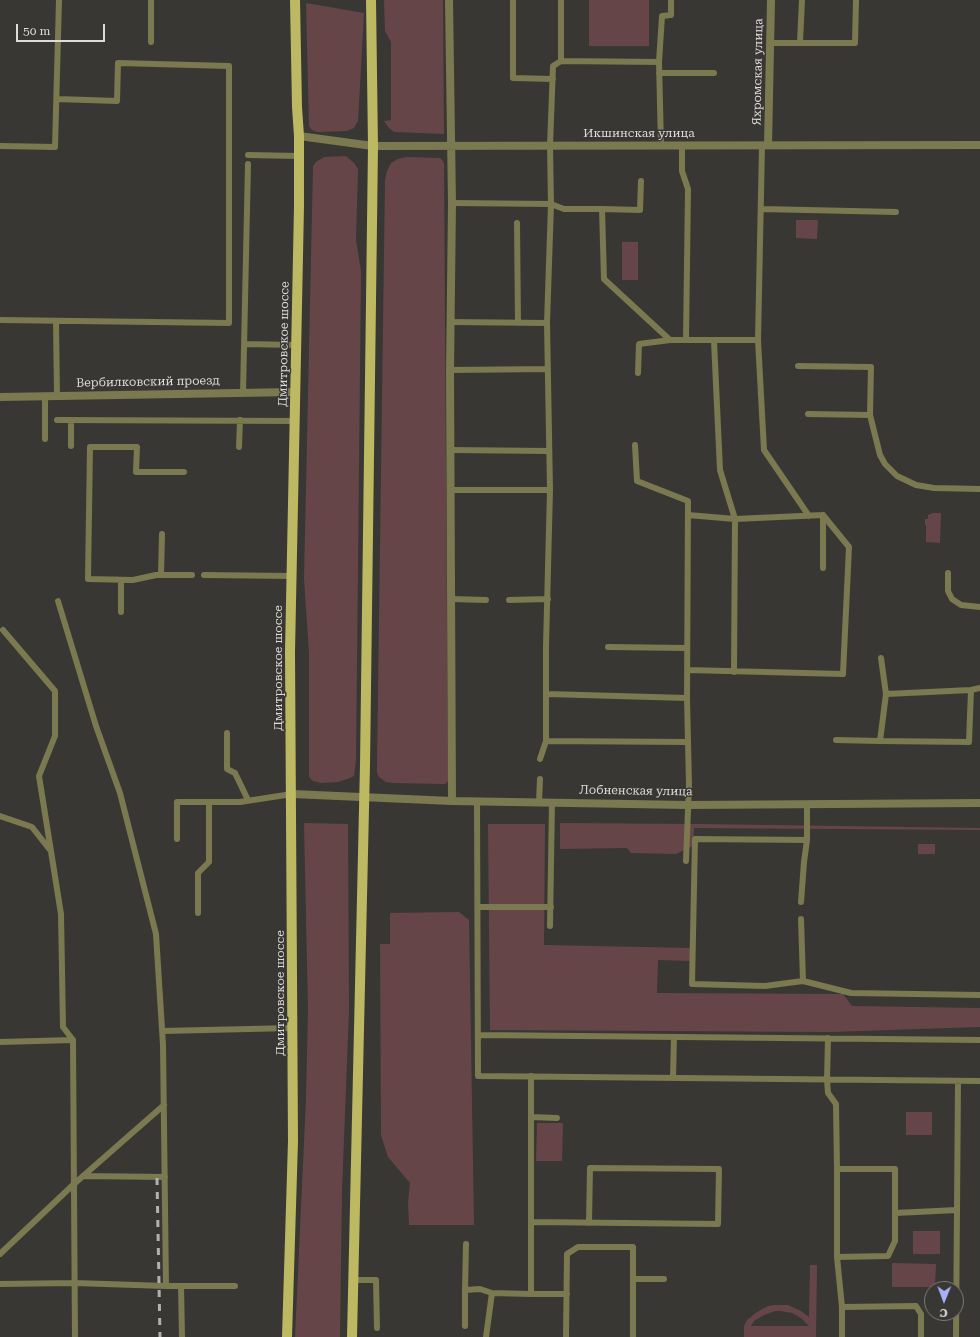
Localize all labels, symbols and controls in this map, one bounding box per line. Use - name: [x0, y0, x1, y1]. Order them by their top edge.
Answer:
- scale bar: [18, 16, 107, 42]
- street label: Яхромская улица: [750, 18, 766, 126]
- text: 50 m: [23, 24, 50, 38]
- street label: Икшинская улица: [583, 126, 695, 140]
- street label: Дмитровское шоссе: [276, 281, 292, 407]
- street label: Вербилковский проезд: [76, 374, 220, 390]
- street label: Дмитровское шоссе: [271, 605, 285, 731]
- street label: Лобненская улица: [579, 783, 693, 799]
- street label: Дмитровское шоссе: [273, 930, 287, 1056]
- north arrow: [924, 1281, 964, 1321]
- text: С: [940, 1306, 948, 1319]

